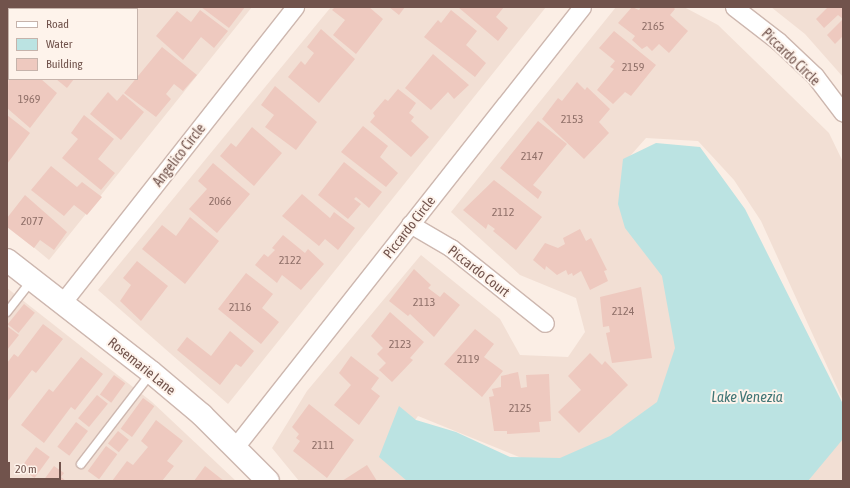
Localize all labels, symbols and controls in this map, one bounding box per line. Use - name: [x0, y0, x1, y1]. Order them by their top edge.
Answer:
- legend: [8, 8, 138, 80]
- text: Road: [46, 17, 69, 31]
- house number: 2165: [642, 20, 664, 34]
- street label: Piccardo Circle: [758, 25, 824, 89]
- text: Water: [46, 37, 72, 51]
- text: Building: [46, 57, 83, 71]
- house number: 2159: [622, 61, 644, 75]
- house number: 1969: [18, 93, 40, 107]
- house number: 2153: [561, 113, 583, 127]
- street label: Angelico Circle: [149, 120, 209, 190]
- house number: 2147: [521, 150, 543, 164]
- street label: Piccardo Circle: [379, 192, 439, 262]
- house number: 2066: [209, 195, 231, 209]
- house number: 2112: [492, 206, 514, 220]
- house number: 2077: [21, 215, 43, 229]
- street label: Piccardo Court: [445, 242, 513, 300]
- house number: 2122: [279, 254, 301, 268]
- house number: 2113: [413, 296, 435, 310]
- house number: 2116: [229, 301, 251, 315]
- house number: 2124: [612, 305, 634, 319]
- street label: Rosemarie Lane: [105, 334, 179, 398]
- house number: 2123: [389, 338, 411, 352]
- house number: 2119: [457, 353, 479, 367]
- water label: Lake Venezia: [711, 388, 783, 406]
- house number: 2125: [509, 402, 531, 416]
- house number: 2111: [312, 439, 334, 453]
- scale bar: [10, 454, 63, 480]
- text: 20 m: [15, 462, 37, 476]

